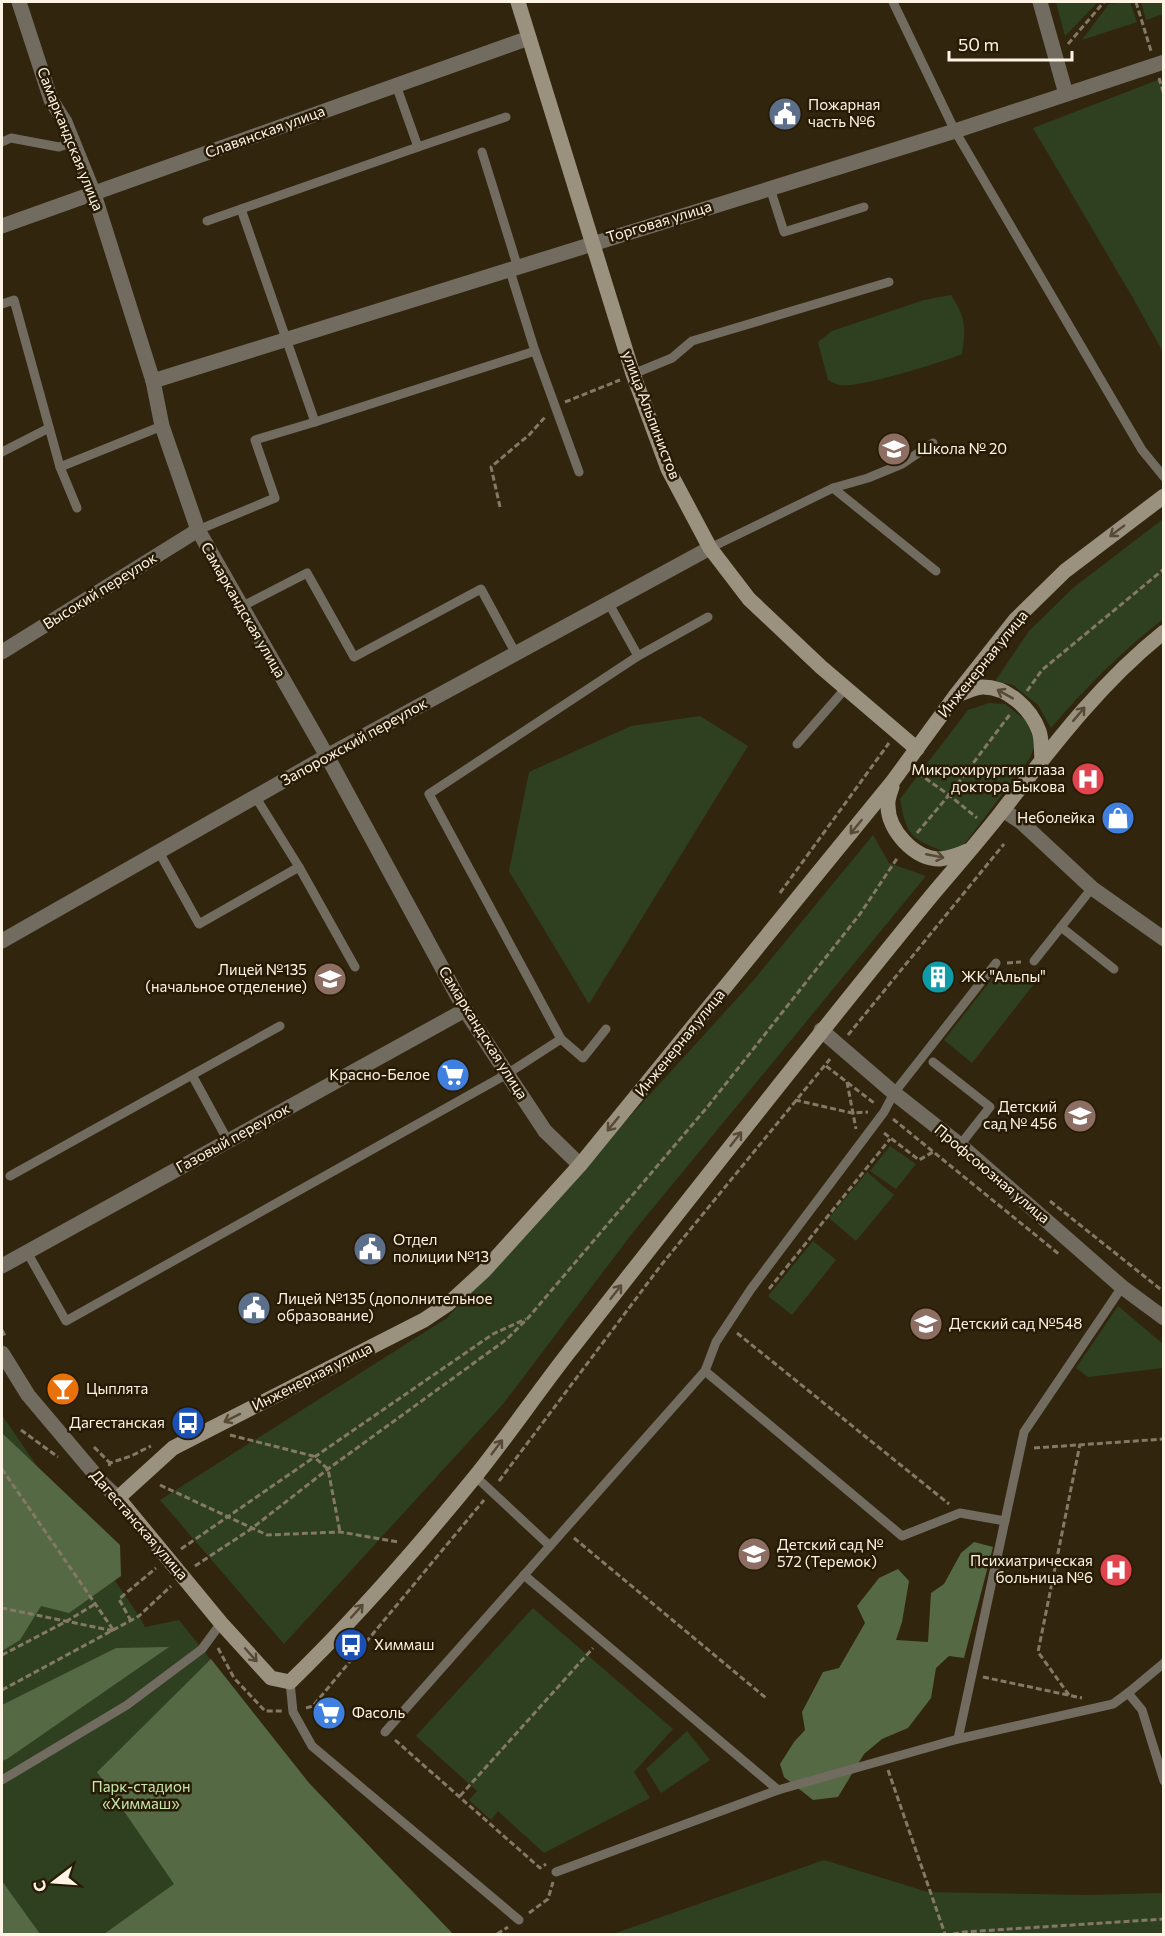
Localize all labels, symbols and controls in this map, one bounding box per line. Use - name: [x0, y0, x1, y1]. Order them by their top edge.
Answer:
- scale bar: [949, 24, 1072, 62]
- text: 50 m: [958, 33, 999, 55]
- street label: Самаркандская улица: [34, 64, 108, 213]
- place label: Пожарная часть №6: [808, 95, 880, 130]
- public building icon: Пожарная часть №6: [767, 96, 803, 132]
- street label: Славянская улица: [202, 101, 327, 161]
- street label: Торговая улица: [604, 196, 714, 246]
- street label: улица Альпинистов: [619, 348, 685, 481]
- school or university icon: Школа № 20: [876, 431, 912, 467]
- place label: Школа № 20: [917, 439, 1007, 457]
- one-way arrow: [1109, 525, 1125, 538]
- street label: Самаркандская улица: [198, 539, 290, 680]
- street label: Высокий переулок: [39, 548, 160, 632]
- street label: Инженерная улица: [933, 606, 1031, 721]
- one-way arrow: [997, 688, 1014, 700]
- street label: Запорожский переулок: [277, 693, 430, 789]
- one-way arrow: [1073, 706, 1086, 722]
- place label: Микрохирургия глаза доктора Быкова: [911, 760, 1065, 795]
- hospital icon: Микрохирургия глаза доктора Быкова: [1070, 761, 1106, 797]
- shop icon: Неболейка: [1100, 800, 1136, 836]
- place label: Неболейка: [1017, 808, 1095, 826]
- one-way arrow: [849, 819, 863, 834]
- one-way arrow: [925, 851, 944, 862]
- building icon: ЖК "Альпы": [920, 959, 956, 995]
- place label: Лицей №135 (начальное отделение): [145, 960, 307, 995]
- school or university icon: Лицей №135 (начальное отделение): [312, 961, 348, 997]
- street label: Самаркандская улица: [436, 963, 532, 1102]
- place label: ЖК "Альпы": [961, 967, 1046, 985]
- street label: Инженерная улица: [630, 985, 728, 1100]
- supermarket icon: Красно-Белое: [435, 1057, 471, 1093]
- place label: Красно-Белое: [329, 1065, 430, 1083]
- place label: Детский сад № 456: [983, 1097, 1057, 1132]
- street label: Газовый переулок: [172, 1098, 293, 1176]
- school or university icon: Детский сад № 456: [1062, 1098, 1098, 1134]
- one-way arrow: [607, 1116, 620, 1132]
- street label: Профсоюзная улица: [931, 1120, 1054, 1227]
- one-way arrow: [730, 1131, 743, 1147]
- place label: Отдел полиции №13: [393, 1230, 489, 1265]
- public building icon: Отдел полиции №13: [352, 1231, 388, 1267]
- one-way arrow: [609, 1284, 622, 1300]
- place label: Лицей №135 (дополнительное образование): [277, 1289, 492, 1324]
- public building icon: Лицей №135 (дополнительное образование): [236, 1290, 272, 1326]
- school or university icon: Детский сад №548: [908, 1306, 944, 1342]
- place label: Детский сад №548: [949, 1314, 1082, 1332]
- street label: Инженерная улица: [248, 1338, 375, 1414]
- bar icon: Цыплята: [45, 1371, 81, 1407]
- place label: Цыплята: [86, 1379, 148, 1397]
- bus stop icon: Дагестанская: [170, 1405, 206, 1441]
- one-way arrow: [224, 1412, 241, 1424]
- place label: Дагестанская: [69, 1413, 165, 1431]
- one-way arrow: [491, 1439, 503, 1455]
- street label: Дагестанская улица: [87, 1466, 192, 1583]
- place label: Детский сад № 572 (Теремок): [777, 1535, 884, 1570]
- school or university icon: Детский сад № 572 (Теремок): [736, 1536, 772, 1572]
- place label: Психиатрическая больница №6: [970, 1551, 1093, 1586]
- hospital icon: Психиатрическая больница №6: [1098, 1552, 1134, 1588]
- one-way arrow: [350, 1604, 364, 1619]
- bus stop icon: Химмаш: [333, 1627, 369, 1663]
- place label: Химмаш: [374, 1635, 434, 1653]
- one-way arrow: [244, 1647, 258, 1662]
- supermarket icon: Фасоль: [311, 1695, 347, 1731]
- place label: Фасоль: [352, 1703, 406, 1721]
- park label: Парк-стадион «Химмаш»: [92, 1777, 190, 1812]
- north arrow: [24, 1852, 84, 1912]
- text: С: [28, 1878, 50, 1895]

